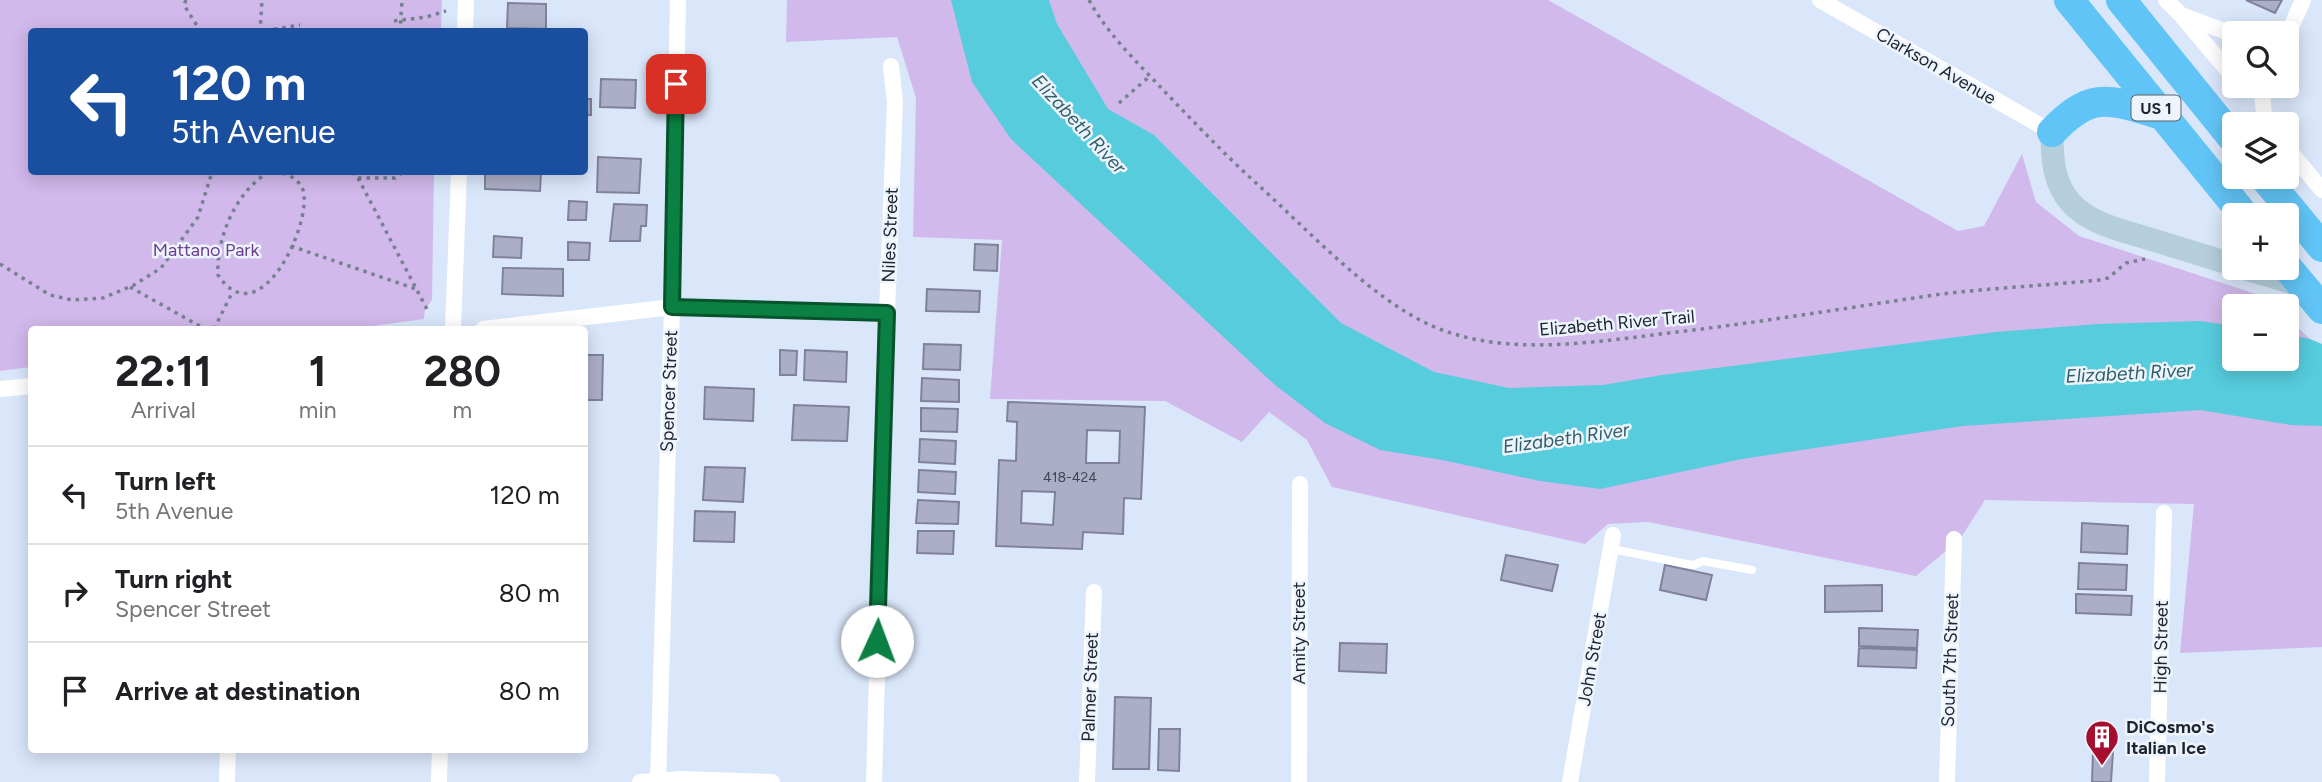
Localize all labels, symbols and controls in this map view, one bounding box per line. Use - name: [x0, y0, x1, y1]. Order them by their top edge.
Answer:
- map controls: [2222, 21, 2299, 371]
- button: search: [2222, 21, 2299, 98]
- street label: Clarkson Avenue: [1872, 23, 2000, 109]
- text: 120 m: [171, 53, 306, 112]
- pin: [646, 54, 706, 114]
- icon: left: [56, 56, 147, 147]
- icon: arrive: [657, 65, 695, 103]
- water label: Elizabeth River: [1027, 70, 1131, 179]
- road number: US 1: [2132, 96, 2180, 120]
- button: layers: [2222, 112, 2299, 189]
- text: 5th Avenue: [171, 113, 335, 151]
- street label: Niles Street: [877, 187, 903, 283]
- button: +: [2222, 203, 2299, 280]
- park label: Mattano Park: [153, 239, 259, 261]
- button: −: [2222, 294, 2299, 371]
- street label: Elizabeth River Trail: [1538, 305, 1696, 341]
- street label: Spencer Street: [656, 329, 682, 452]
- text: 22:11: [115, 346, 212, 397]
- text: 1: [309, 346, 327, 397]
- text: 280: [424, 346, 501, 397]
- water label: Elizabeth River: [2065, 358, 2194, 388]
- text: Arrival: [131, 396, 196, 424]
- text: min: [299, 396, 337, 424]
- text: m: [453, 396, 472, 424]
- water label: Elizabeth River: [1501, 418, 1631, 458]
- text: Turn left: [115, 465, 216, 497]
- house number: 418-424: [1043, 469, 1097, 486]
- icon: left: [56, 476, 94, 514]
- text: 120 m: [490, 479, 560, 511]
- text: 5th Avenue: [115, 497, 233, 525]
- text: Turn right: [115, 563, 232, 595]
- icon: right: [56, 574, 94, 612]
- text: 80 m: [499, 577, 560, 609]
- street label: Amity Street: [1288, 581, 1310, 684]
- street label: South 7th Street: [1937, 592, 1963, 727]
- text: Spencer Street: [115, 595, 271, 623]
- street label: High Street: [2149, 600, 2173, 694]
- position arrow: [840, 604, 914, 678]
- street label: John Street: [1573, 610, 1611, 708]
- street label: Palmer Street: [1077, 632, 1103, 742]
- icon: arrive: [56, 672, 94, 710]
- text: Arrive at destination: [115, 675, 360, 707]
- text: 80 m: [499, 675, 560, 707]
- place label: DiCosmo's Italian Ice: [2126, 716, 2215, 759]
- building icon: DiCosmo's Italian Ice: [2083, 718, 2121, 767]

